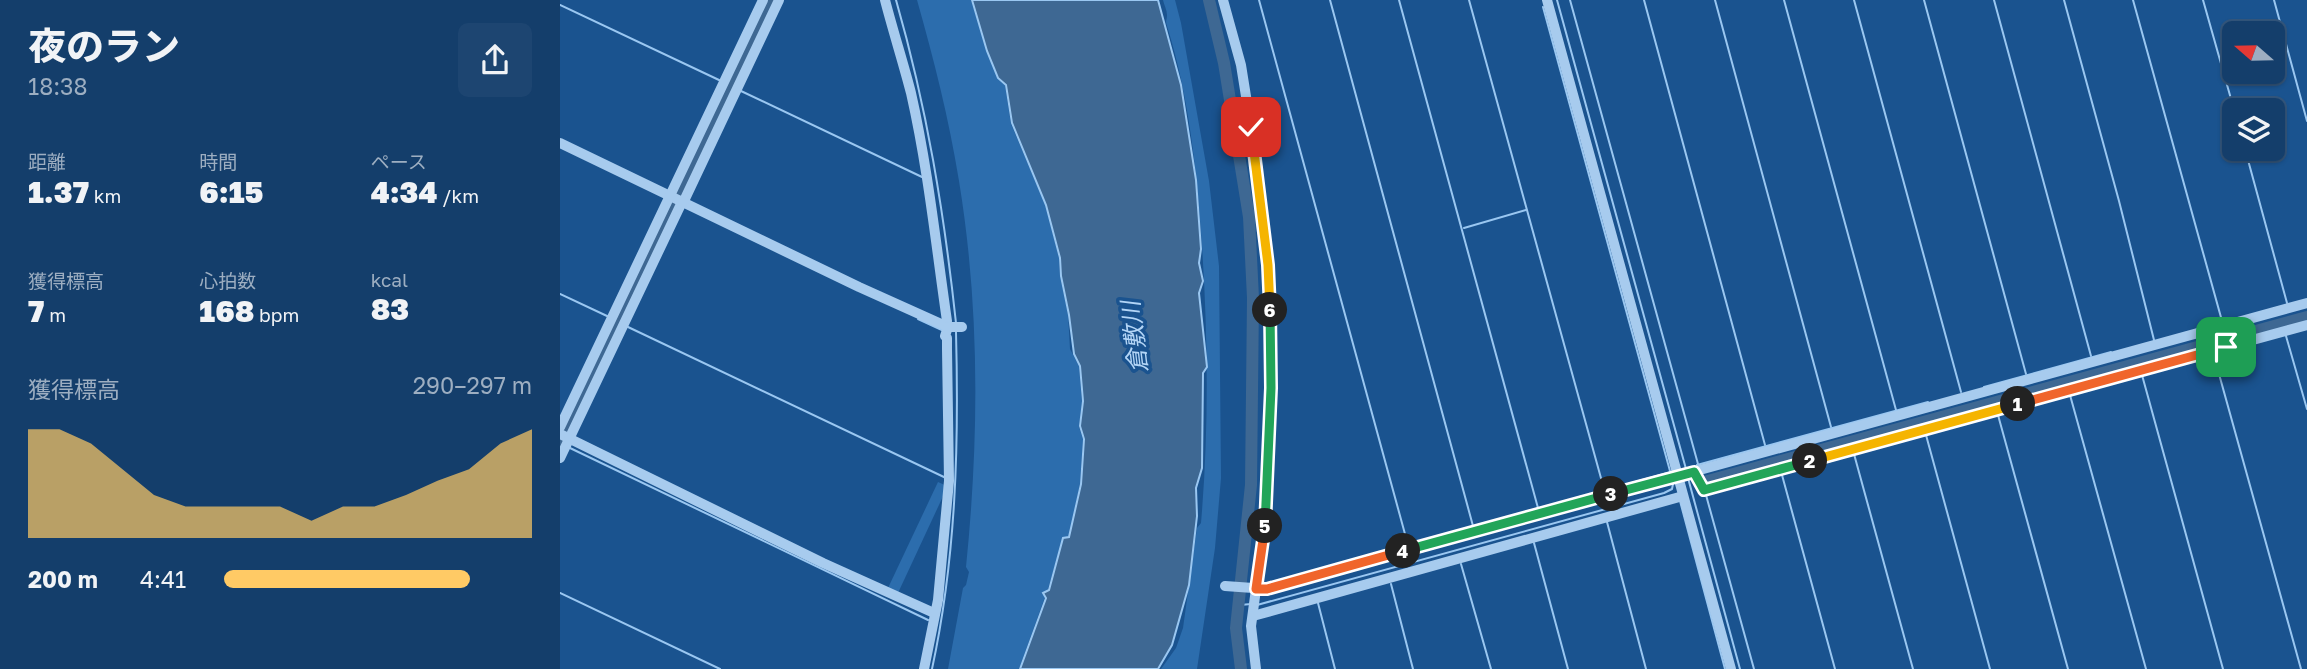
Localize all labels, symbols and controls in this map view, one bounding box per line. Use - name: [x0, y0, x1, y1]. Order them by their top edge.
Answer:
- north arrow: [2222, 21, 2286, 84]
- map controls: [2222, 21, 2285, 161]
- text: 夜のラン: [28, 23, 180, 68]
- button: share: [458, 23, 532, 97]
- text: 18:38: [28, 72, 88, 100]
- pin: [1221, 97, 1281, 157]
- button: layers: [2222, 98, 2285, 161]
- icon: check: [1232, 108, 1270, 146]
- text: 距離: [28, 150, 66, 173]
- text: 時間: [199, 150, 237, 173]
- text: ペース: [371, 150, 427, 173]
- text: 1.37: [28, 174, 89, 210]
- text: 6:15: [199, 174, 263, 210]
- text: 4:34: [371, 174, 438, 210]
- text: km: [89, 184, 121, 207]
- text: /km: [438, 184, 479, 207]
- text: kcal: [371, 268, 408, 291]
- text: 獲得標高: [28, 269, 104, 292]
- text: 心拍数: [199, 269, 256, 292]
- text: 83: [371, 291, 409, 327]
- pin: 6: [1252, 292, 1288, 328]
- text: 7: [28, 293, 44, 329]
- text: 168: [199, 293, 254, 329]
- water label: 倉敷川: [1114, 297, 1152, 375]
- text: 6: [1263, 298, 1276, 321]
- text: m: [44, 303, 66, 326]
- text: bpm: [254, 303, 299, 326]
- pin: [2196, 317, 2256, 377]
- icon: arrive: [2207, 328, 2245, 366]
- text: 290–297 m: [413, 371, 532, 399]
- text: 獲得標高: [28, 375, 120, 403]
- pin: 1: [2000, 386, 2036, 422]
- text: 1: [2013, 392, 2022, 415]
- pin: 2: [1792, 444, 1828, 478]
- text: 2: [1804, 449, 1815, 472]
- pin: 3: [1594, 476, 1628, 512]
- text: 3: [1605, 482, 1616, 505]
- pin: 5: [1248, 508, 1282, 544]
- text: 5: [1259, 514, 1270, 537]
- pin: 4: [1386, 534, 1420, 568]
- text: 4: [1397, 539, 1408, 562]
- text: 200 m: [28, 565, 98, 593]
- text: 4:41: [140, 565, 186, 593]

